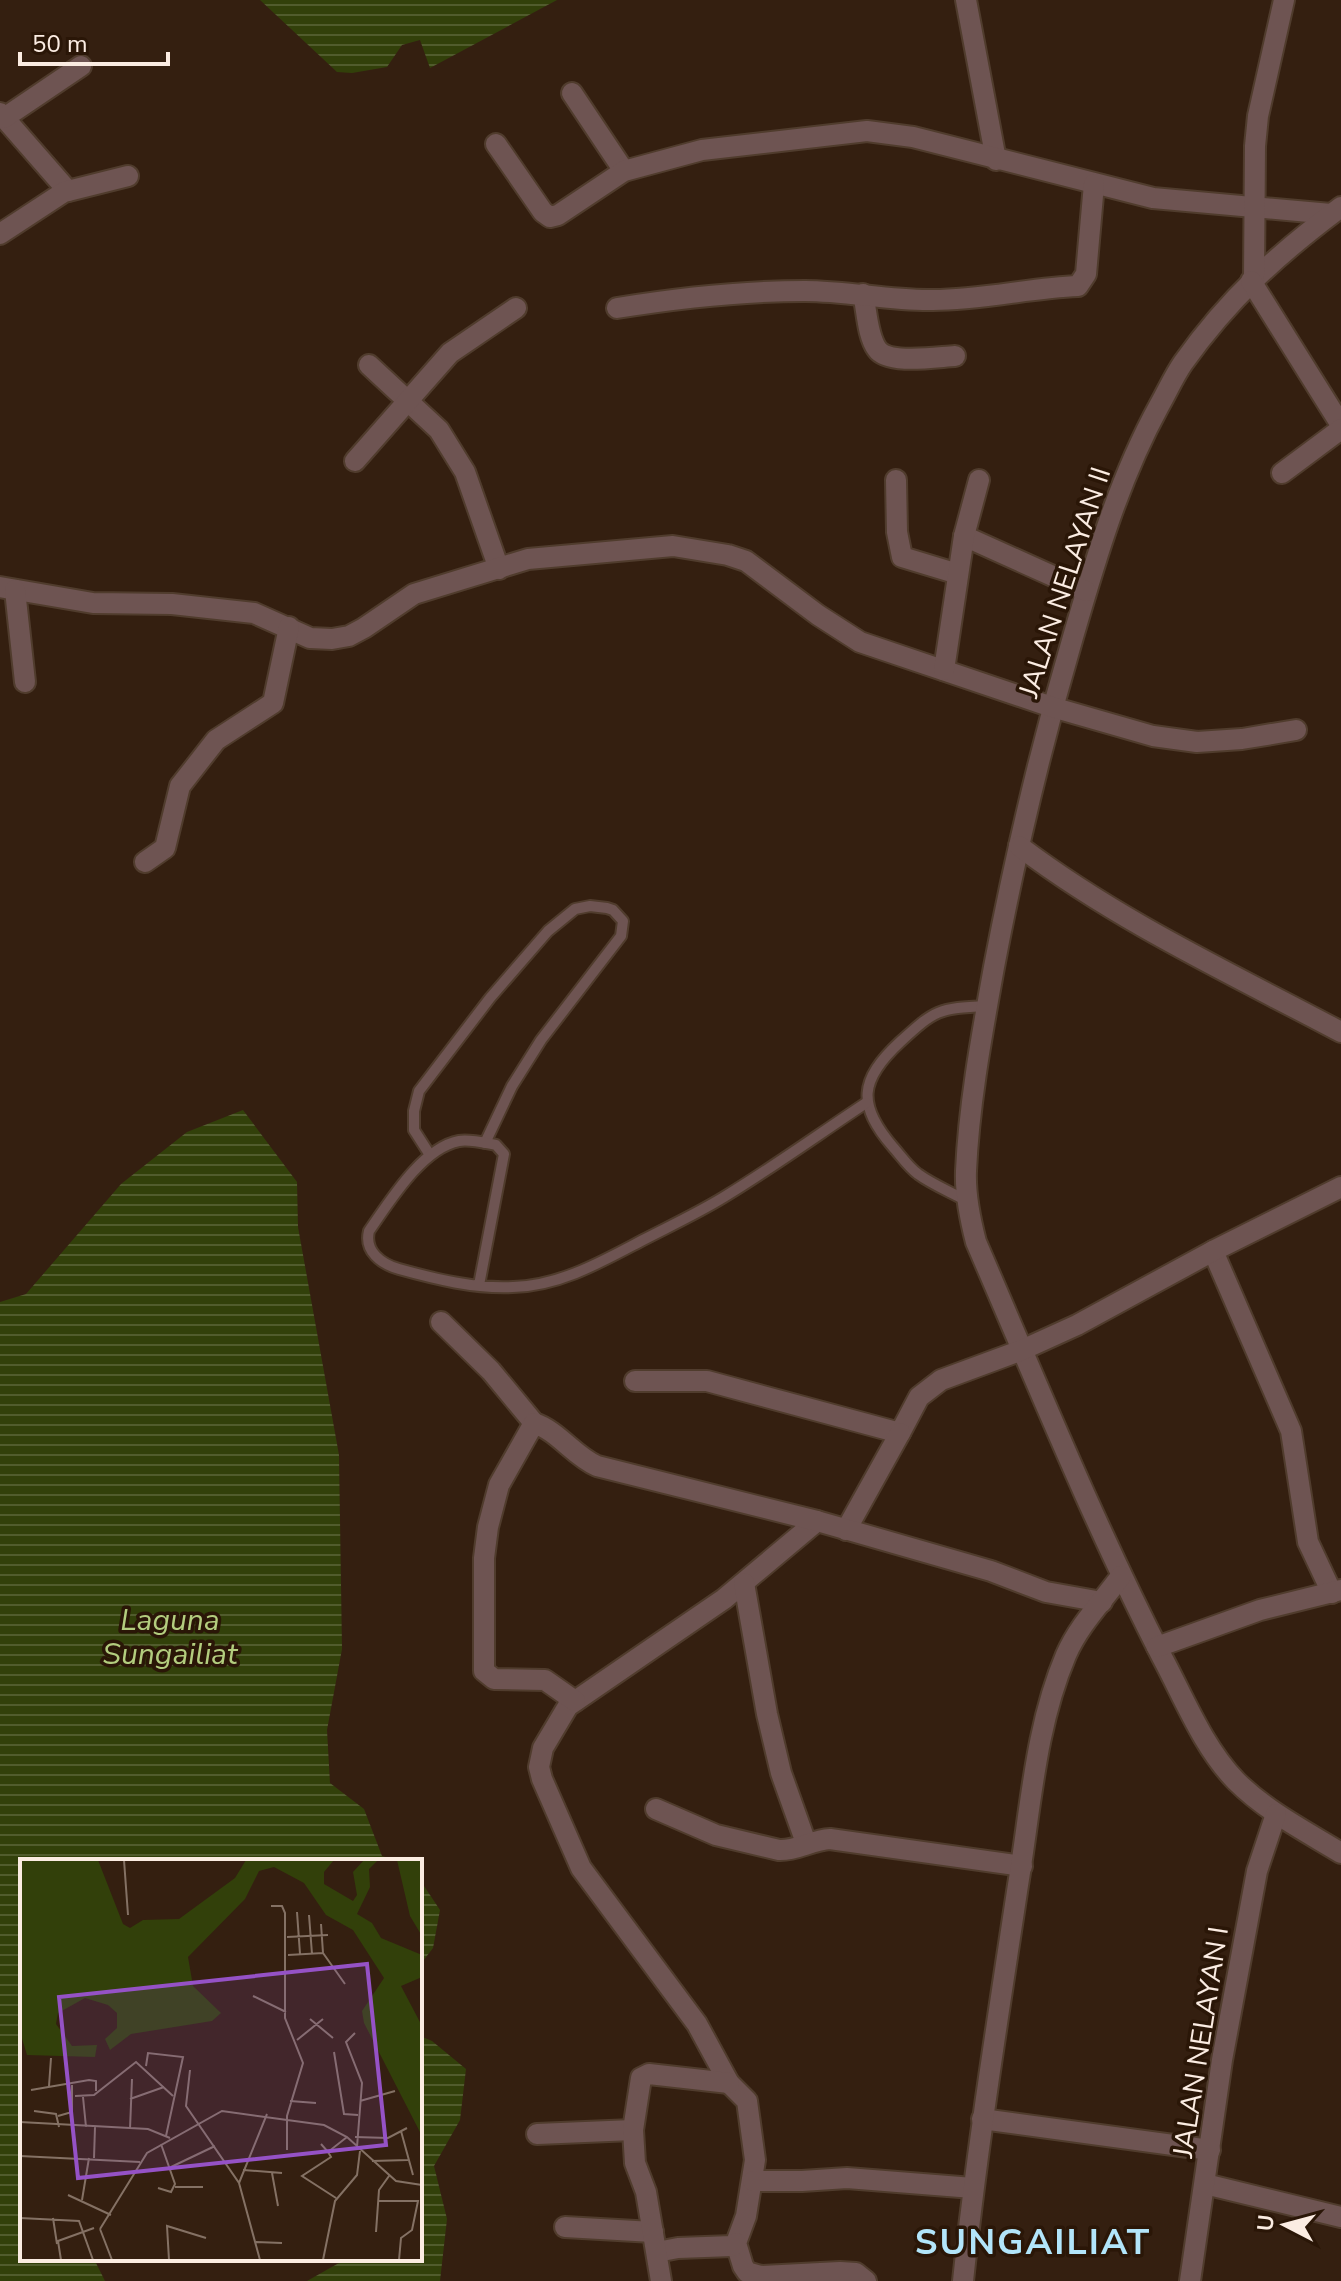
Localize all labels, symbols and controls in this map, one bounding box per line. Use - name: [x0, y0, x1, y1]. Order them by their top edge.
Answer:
- scale bar: [20, 16, 168, 66]
- text: 50 m: [32, 28, 88, 60]
- street label: JALAN NELAYAN II: [1009, 462, 1120, 703]
- water label: Laguna Sungailiat: [103, 1600, 239, 1675]
- inset map: [20, 1859, 422, 2261]
- street label: JALAN NELAYAN I: [1164, 1924, 1238, 2161]
- north arrow: [1245, 2185, 1325, 2265]
- text: U: [1250, 2213, 1282, 2233]
- district label: SUNGAILIAT: [915, 2218, 1151, 2267]

